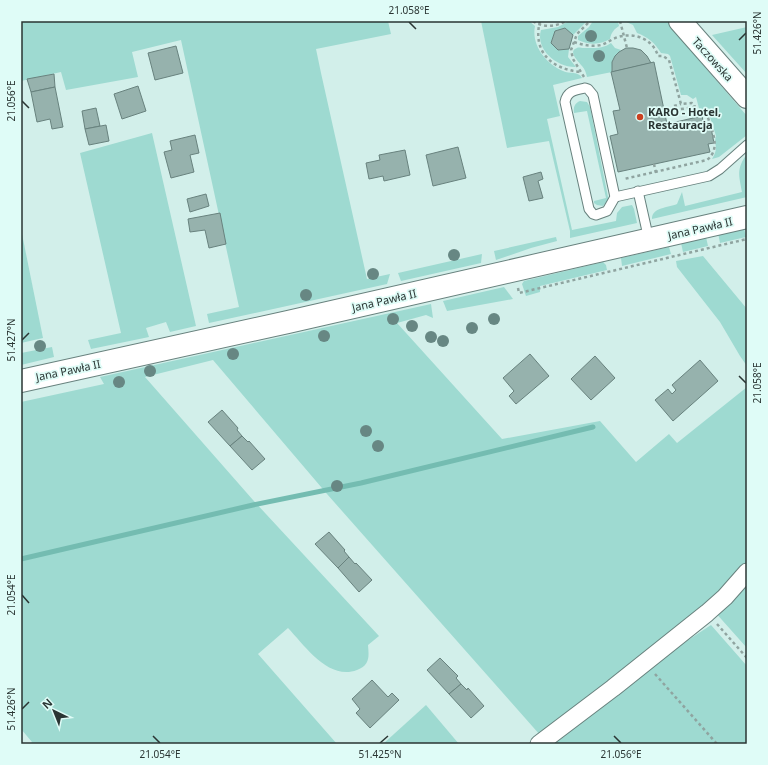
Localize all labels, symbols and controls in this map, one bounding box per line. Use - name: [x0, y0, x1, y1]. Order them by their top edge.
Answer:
- text: 21.058°E: [388, 3, 430, 17]
- text: 51.426°N: [750, 11, 764, 55]
- street label: Taczowska: [689, 34, 737, 84]
- text: 21.056°E: [4, 80, 18, 122]
- place label: KARO - Hotel, Restauracja: [648, 104, 721, 132]
- marker: KARO - Hotel, Restauracja: [635, 112, 645, 122]
- street label: Jana Pawła II: [665, 213, 734, 243]
- street label: Jana Pawła II: [349, 285, 418, 315]
- text: 51.427°N: [4, 318, 18, 362]
- street label: Jana Pawła II: [33, 356, 102, 384]
- text: 21.058°E: [750, 362, 764, 404]
- text: 21.054°E: [4, 574, 18, 616]
- text: 51.426°N: [4, 687, 18, 731]
- north arrow: [34, 691, 74, 731]
- text: N: [38, 695, 55, 712]
- text: 21.054°E: [139, 747, 181, 761]
- text: 51.425°N: [358, 747, 402, 761]
- text: 21.056°E: [600, 747, 642, 761]

